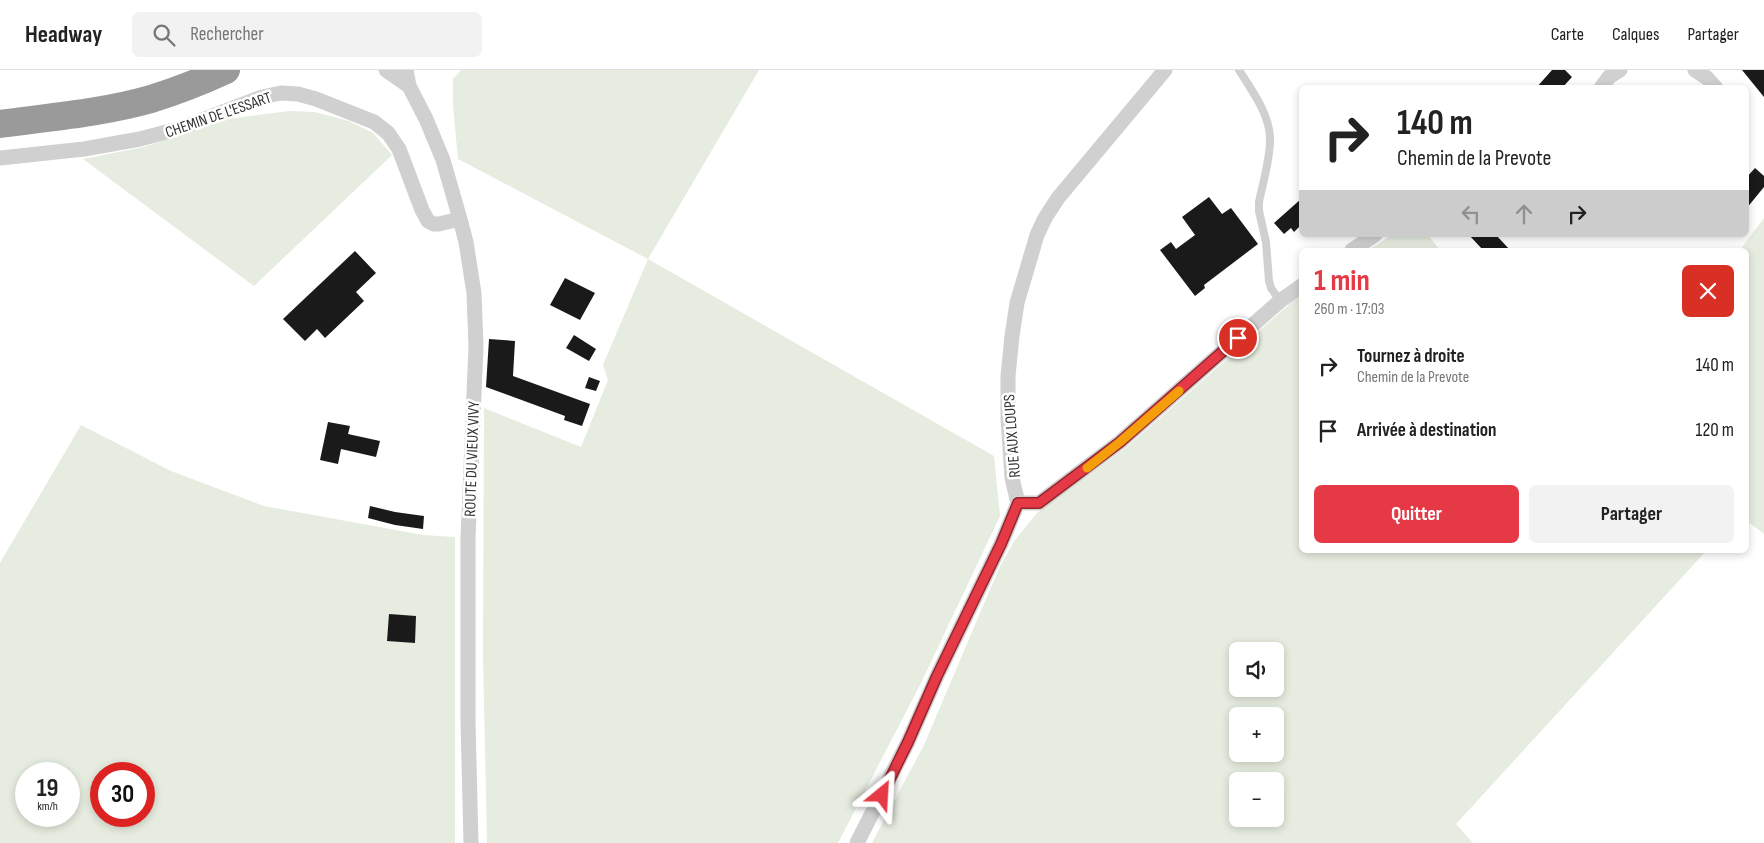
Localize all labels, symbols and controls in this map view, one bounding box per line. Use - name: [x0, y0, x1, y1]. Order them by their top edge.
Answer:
- search box: [132, 12, 482, 57]
- text: Headway: [25, 20, 102, 49]
- icon: search: [150, 21, 178, 49]
- text: Rechercher: [190, 23, 264, 46]
- text: Carte: [1551, 24, 1584, 45]
- text: Calques: [1612, 24, 1659, 45]
- text: Partager: [1687, 24, 1739, 45]
- street label: CHEMIN DE L'ESSART: [163, 88, 275, 142]
- text: 140 m: [1397, 102, 1473, 145]
- icon: right: [1314, 105, 1379, 170]
- text: Chemin de la Prevote: [1397, 145, 1551, 172]
- icon: left: [1457, 200, 1485, 228]
- icon: ahead: [1510, 200, 1538, 228]
- icon: right: [1563, 200, 1591, 228]
- text: 1 min: [1314, 263, 1370, 299]
- button: close: [1682, 265, 1734, 317]
- text: 260 m · 17:03: [1314, 300, 1385, 319]
- pin: [1217, 317, 1259, 359]
- icon: arrive: [1224, 324, 1252, 352]
- text: Tournez à droite: [1357, 345, 1465, 368]
- icon: right: [1314, 352, 1342, 380]
- text: 140 m: [1696, 354, 1734, 377]
- text: Chemin de la Prevote: [1357, 368, 1469, 387]
- street label: RUE AUX LOUPS: [1000, 393, 1025, 478]
- street label: ROUTE DU VIEUX VIVY: [461, 401, 484, 517]
- icon: arrive: [1314, 417, 1342, 445]
- text: Arrivée à destination: [1357, 419, 1497, 442]
- text: 120 m: [1696, 419, 1734, 442]
- button: Quitter: [1314, 485, 1519, 543]
- button: Partager: [1529, 485, 1734, 543]
- map controls: [1229, 642, 1284, 827]
- button: sound: [1229, 642, 1284, 697]
- button: +: [1229, 707, 1284, 762]
- speed limit sign: 30: [90, 762, 155, 827]
- position arrow: [855, 768, 907, 820]
- button: −: [1229, 772, 1284, 827]
- text: 19: [37, 773, 58, 804]
- text: km/h: [37, 799, 58, 814]

